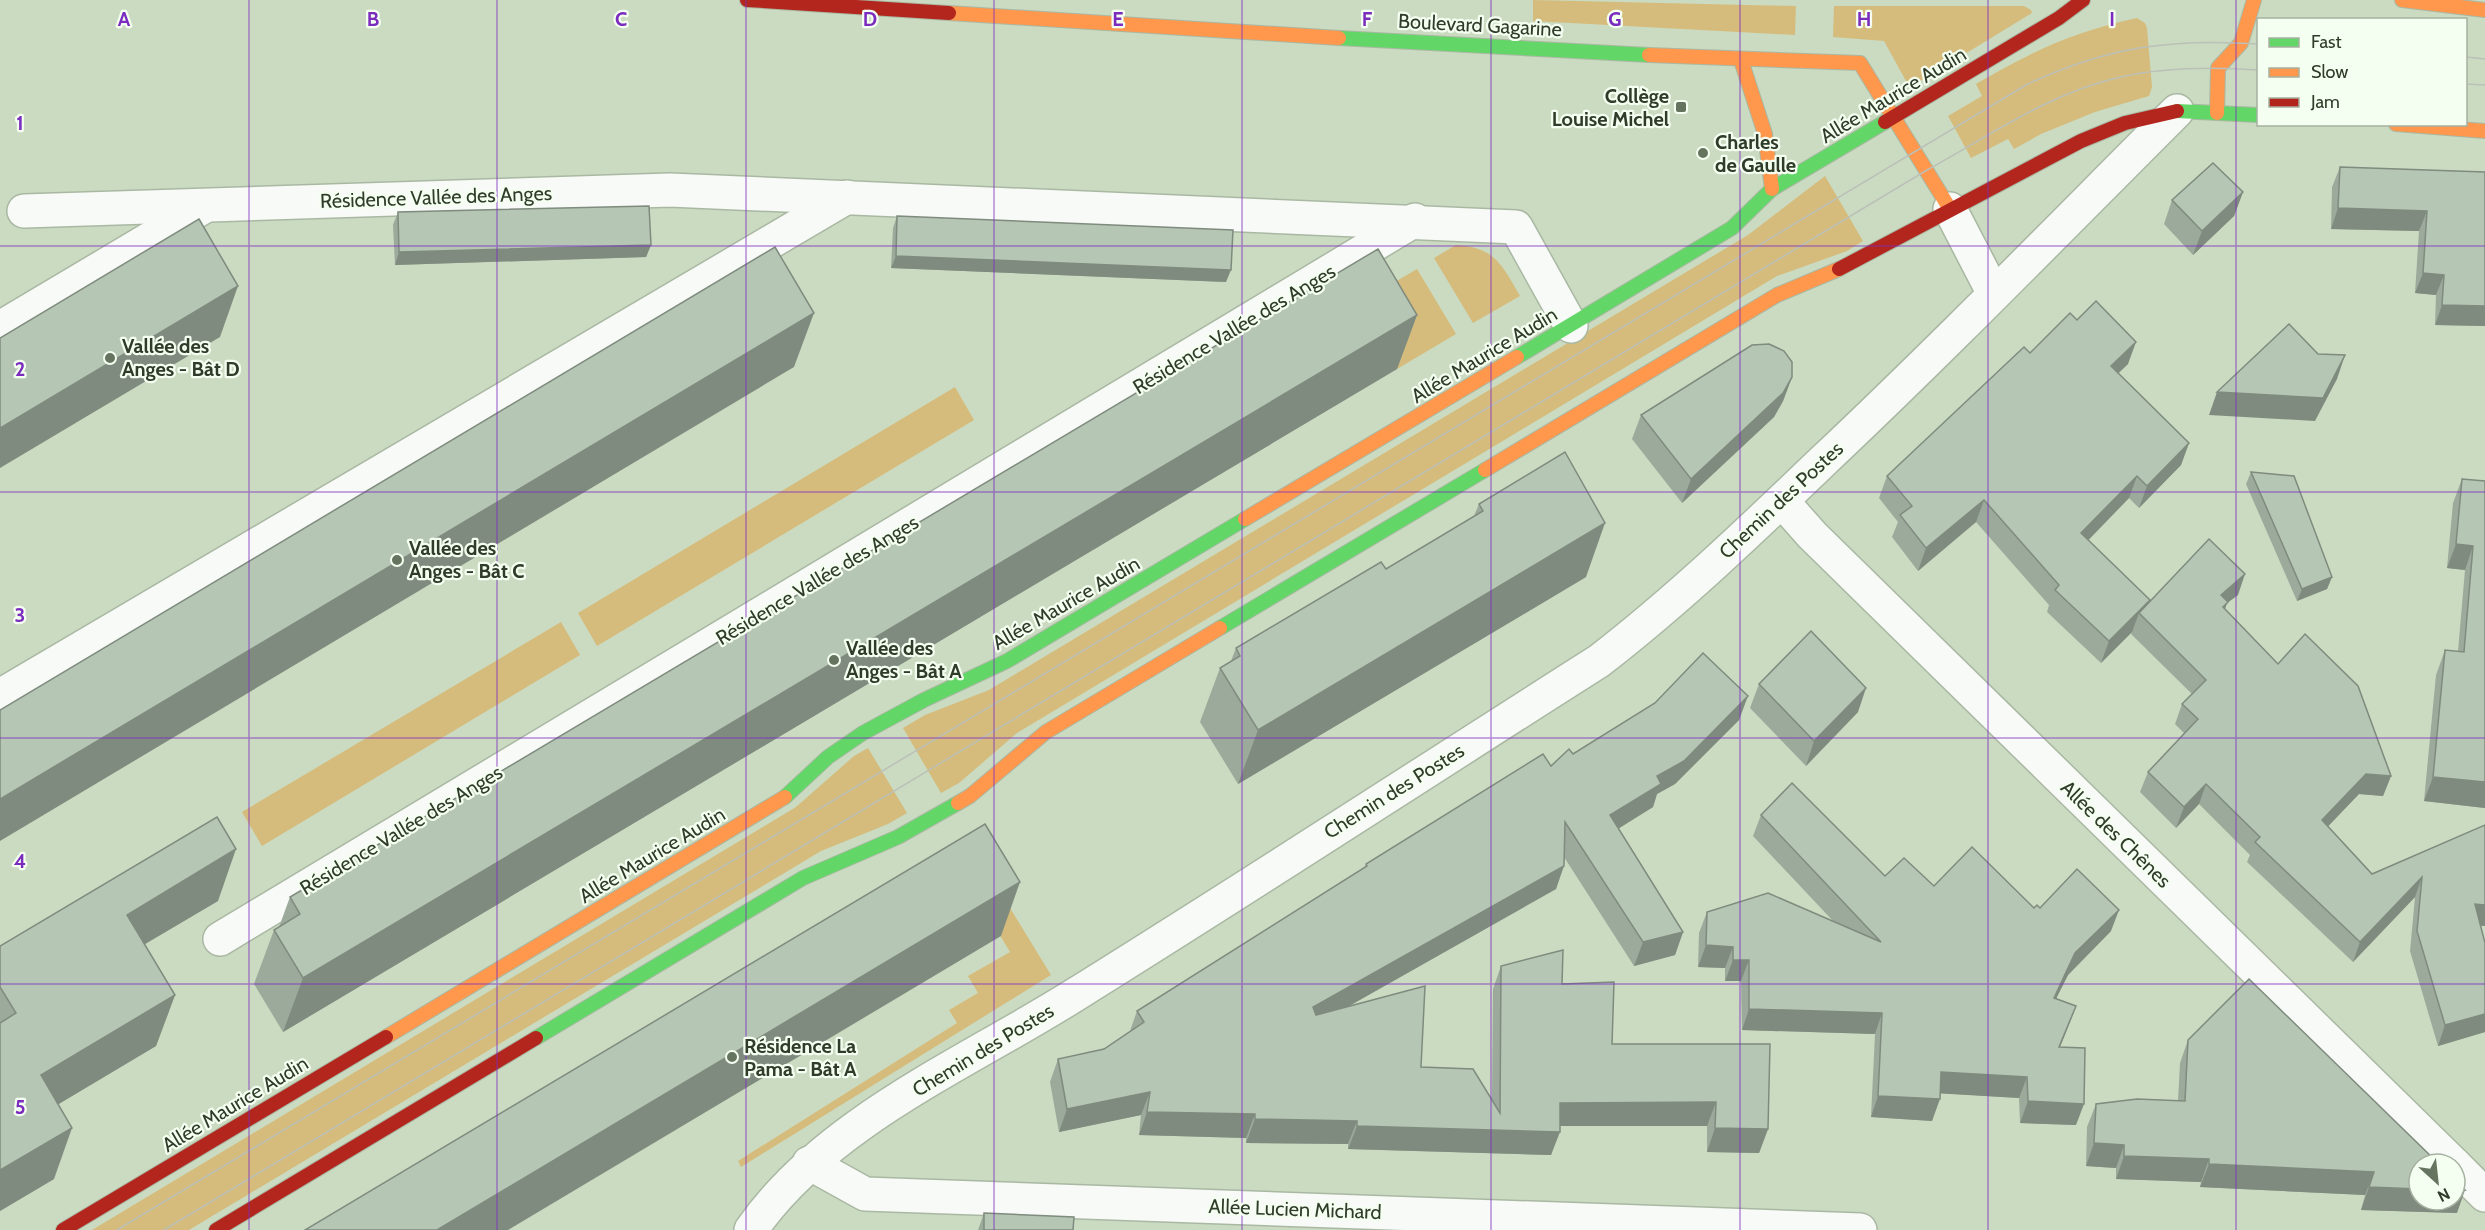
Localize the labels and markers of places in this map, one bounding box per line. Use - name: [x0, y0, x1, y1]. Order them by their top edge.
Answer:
- place label: Collège Louise Michel: [1552, 84, 1669, 131]
- marker: Collège Louise Michel: [1674, 100, 1688, 114]
- place label: Charles de Gaulle: [1715, 130, 1796, 177]
- marker: Charles de Gaulle: [1696, 146, 1710, 160]
- place label: Vallée des Anges - Bât D: [122, 334, 240, 381]
- marker: Vallée des Anges - Bât D: [103, 351, 117, 365]
- place label: Vallée des Anges - Bât C: [409, 536, 524, 583]
- marker: Vallée des Anges - Bât C: [390, 553, 404, 567]
- place label: Vallée des Anges - Bât A: [846, 636, 962, 683]
- marker: Vallée des Anges - Bât A: [827, 653, 841, 667]
- place label: Résidence La Pama - Bât A: [744, 1034, 857, 1081]
- marker: Résidence La Pama - Bât A: [725, 1050, 739, 1064]

